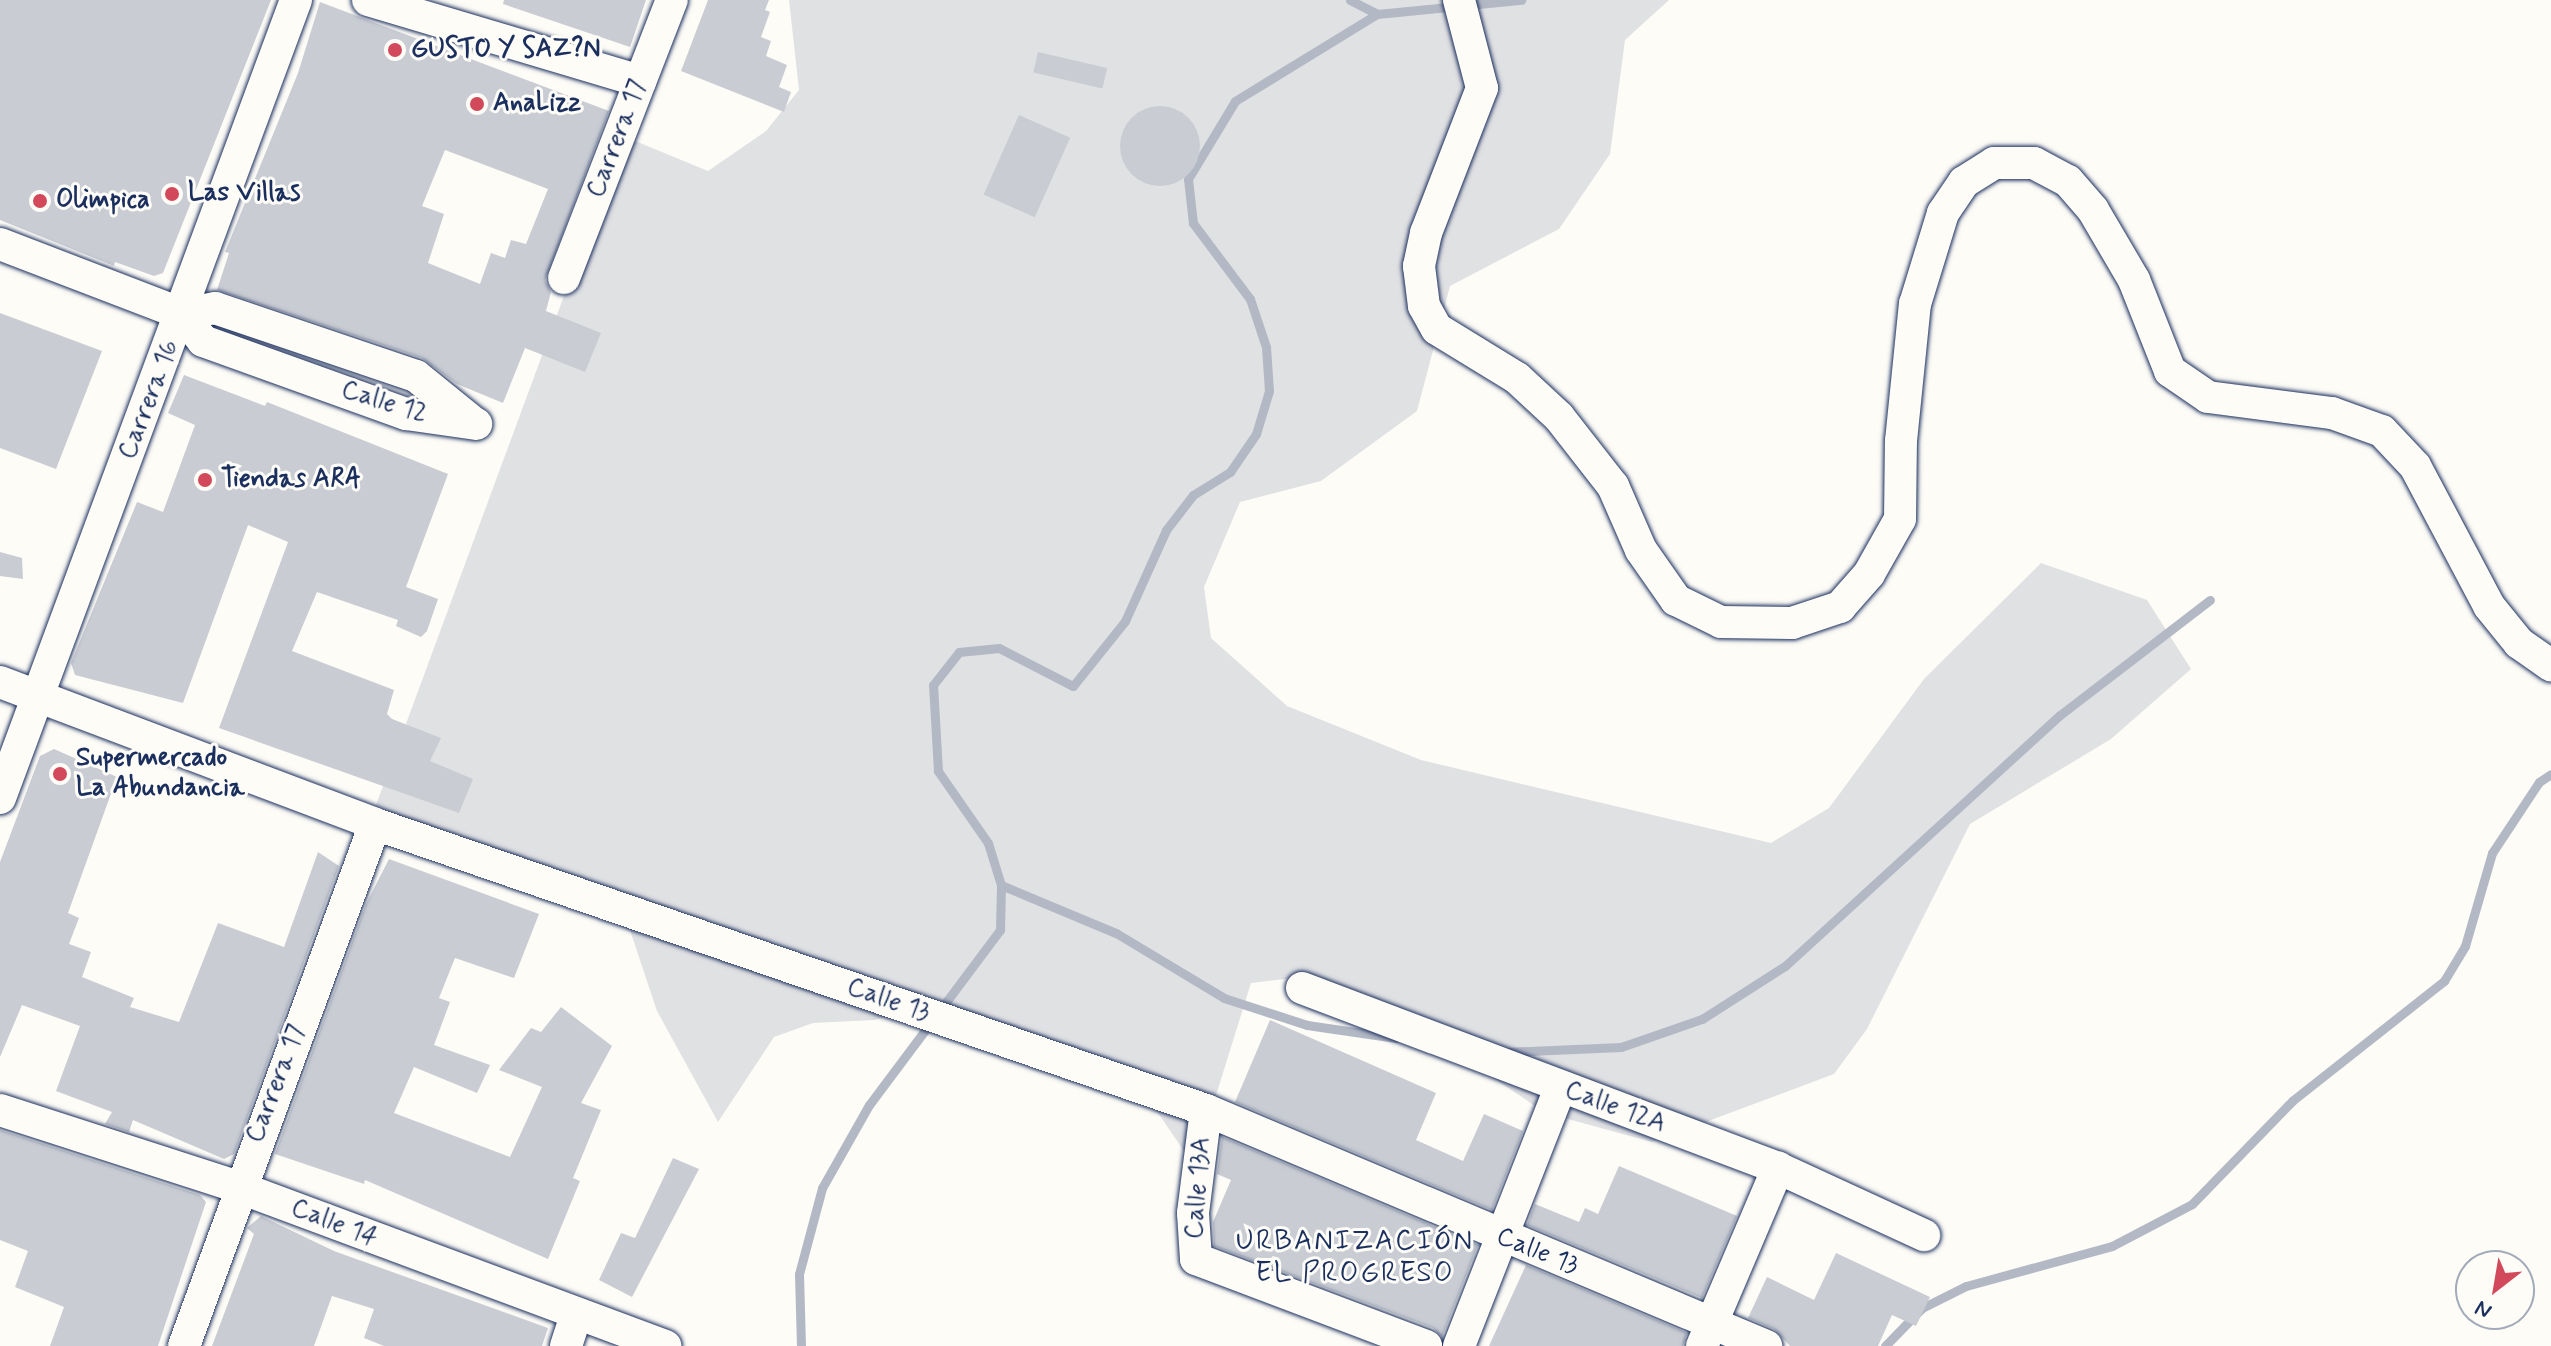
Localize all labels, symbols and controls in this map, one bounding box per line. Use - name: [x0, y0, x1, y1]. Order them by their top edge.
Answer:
- place label: GUSTO Y SAZ?N: [411, 34, 599, 66]
- marker: GUSTO Y SAZ?N: [386, 41, 404, 59]
- street label: Carrera 17: [581, 76, 655, 202]
- place label: AnaLizz: [493, 88, 581, 120]
- marker: AnaLizz: [468, 95, 486, 113]
- place label: Las Villas: [188, 178, 294, 210]
- place label: Olimpica: [56, 185, 150, 217]
- marker: Las Villas: [163, 185, 181, 203]
- marker: Olimpica: [31, 192, 49, 210]
- street label: Carrera 16: [113, 336, 187, 464]
- street label: Calle 12: [337, 375, 431, 431]
- place label: Tiendas ARA: [221, 464, 361, 496]
- marker: Tiendas ARA: [196, 471, 214, 489]
- place label: Supermercado La Abundancia: [76, 743, 239, 804]
- marker: Supermercado La Abundancia: [51, 765, 69, 783]
- street label: Calle 13: [842, 972, 934, 1030]
- street label: Carrera 17: [240, 1021, 314, 1147]
- street label: Calle 12A: [1560, 1075, 1670, 1141]
- street label: Calle 13A: [1180, 1136, 1218, 1240]
- street label: Calle 14: [286, 1193, 382, 1255]
- street label: Calle 13: [1492, 1222, 1582, 1282]
- district label: URBANIZACIÓN EL PROGRESO: [1241, 1225, 1469, 1291]
- north arrow: [2455, 1250, 2535, 1330]
- text: N: [2470, 1293, 2497, 1325]

